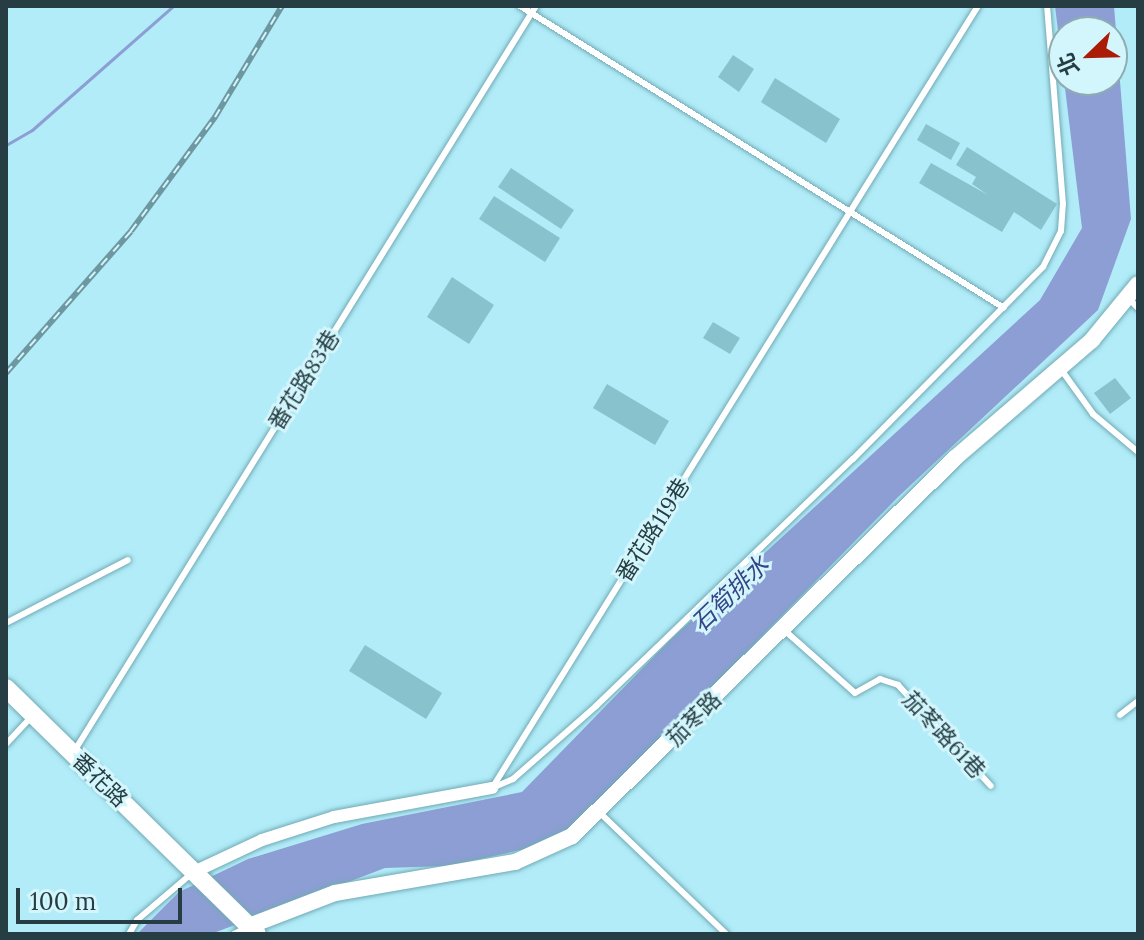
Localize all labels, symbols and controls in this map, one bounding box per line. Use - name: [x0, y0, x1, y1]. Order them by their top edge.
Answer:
- north arrow: [1048, 16, 1128, 96]
- text: 北: [1051, 49, 1085, 80]
- street label: 番花路83巷: [263, 325, 345, 435]
- street label: 番花路119巷: [611, 474, 695, 586]
- water label: 石筍排水: [685, 550, 775, 638]
- street label: 茄苳路: [661, 686, 727, 752]
- street label: 茄苳路61巷: [897, 686, 991, 784]
- street label: 番花路: [67, 748, 133, 812]
- scale bar: [20, 872, 186, 922]
- text: 100 m: [30, 886, 96, 917]

